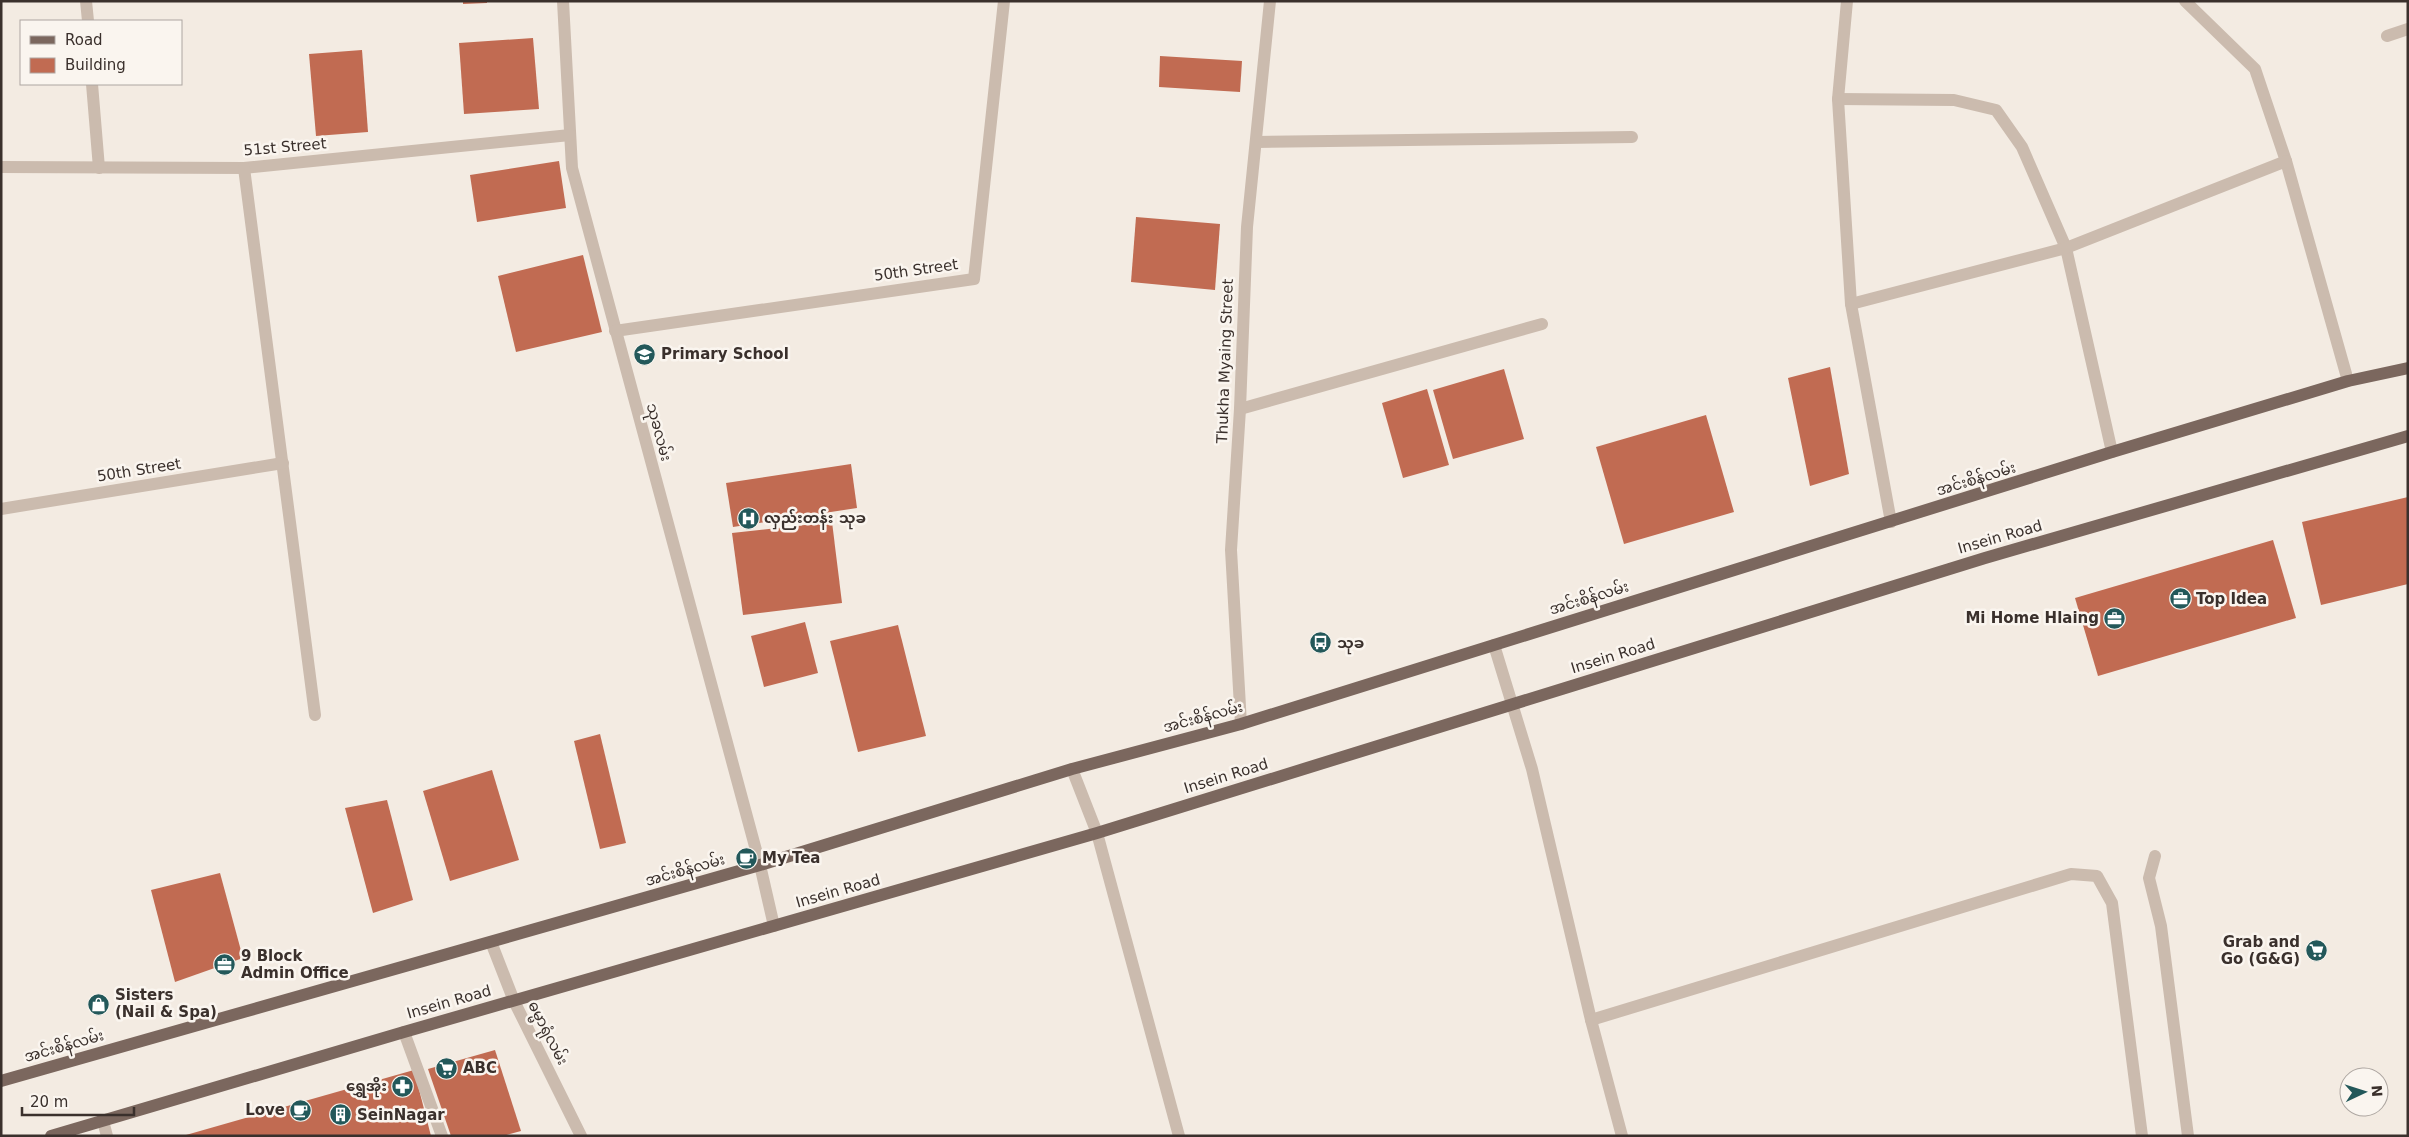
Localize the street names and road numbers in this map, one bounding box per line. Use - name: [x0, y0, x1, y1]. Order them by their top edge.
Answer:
- street label: 51st Street: [243, 134, 327, 160]
- street label: 50th Street: [873, 255, 959, 285]
- street label: Thukha Myaing Street: [1213, 278, 1237, 445]
- street label: သုခလမ်း: [640, 401, 676, 464]
- street label: 50th Street: [96, 454, 182, 486]
- street label: အင်းစိန်လမ်း: [1934, 457, 2019, 502]
- street label: Insein Road: [1956, 516, 2044, 558]
- street label: အင်းစိန်လမ်း: [1547, 576, 1632, 621]
- street label: Insein Road: [1569, 635, 1657, 677]
- street label: အင်းစိန်လမ်း: [1161, 697, 1246, 739]
- street label: Insein Road: [1182, 755, 1270, 797]
- street label: အင်းစိန်လမ်း: [643, 849, 728, 893]
- street label: Insein Road: [794, 870, 882, 912]
- street label: Insein Road: [405, 981, 493, 1023]
- street label: ဓမ္မာရုံလမ်း: [521, 998, 573, 1070]
- street label: အင်းစိန်လမ်း: [22, 1025, 107, 1069]

